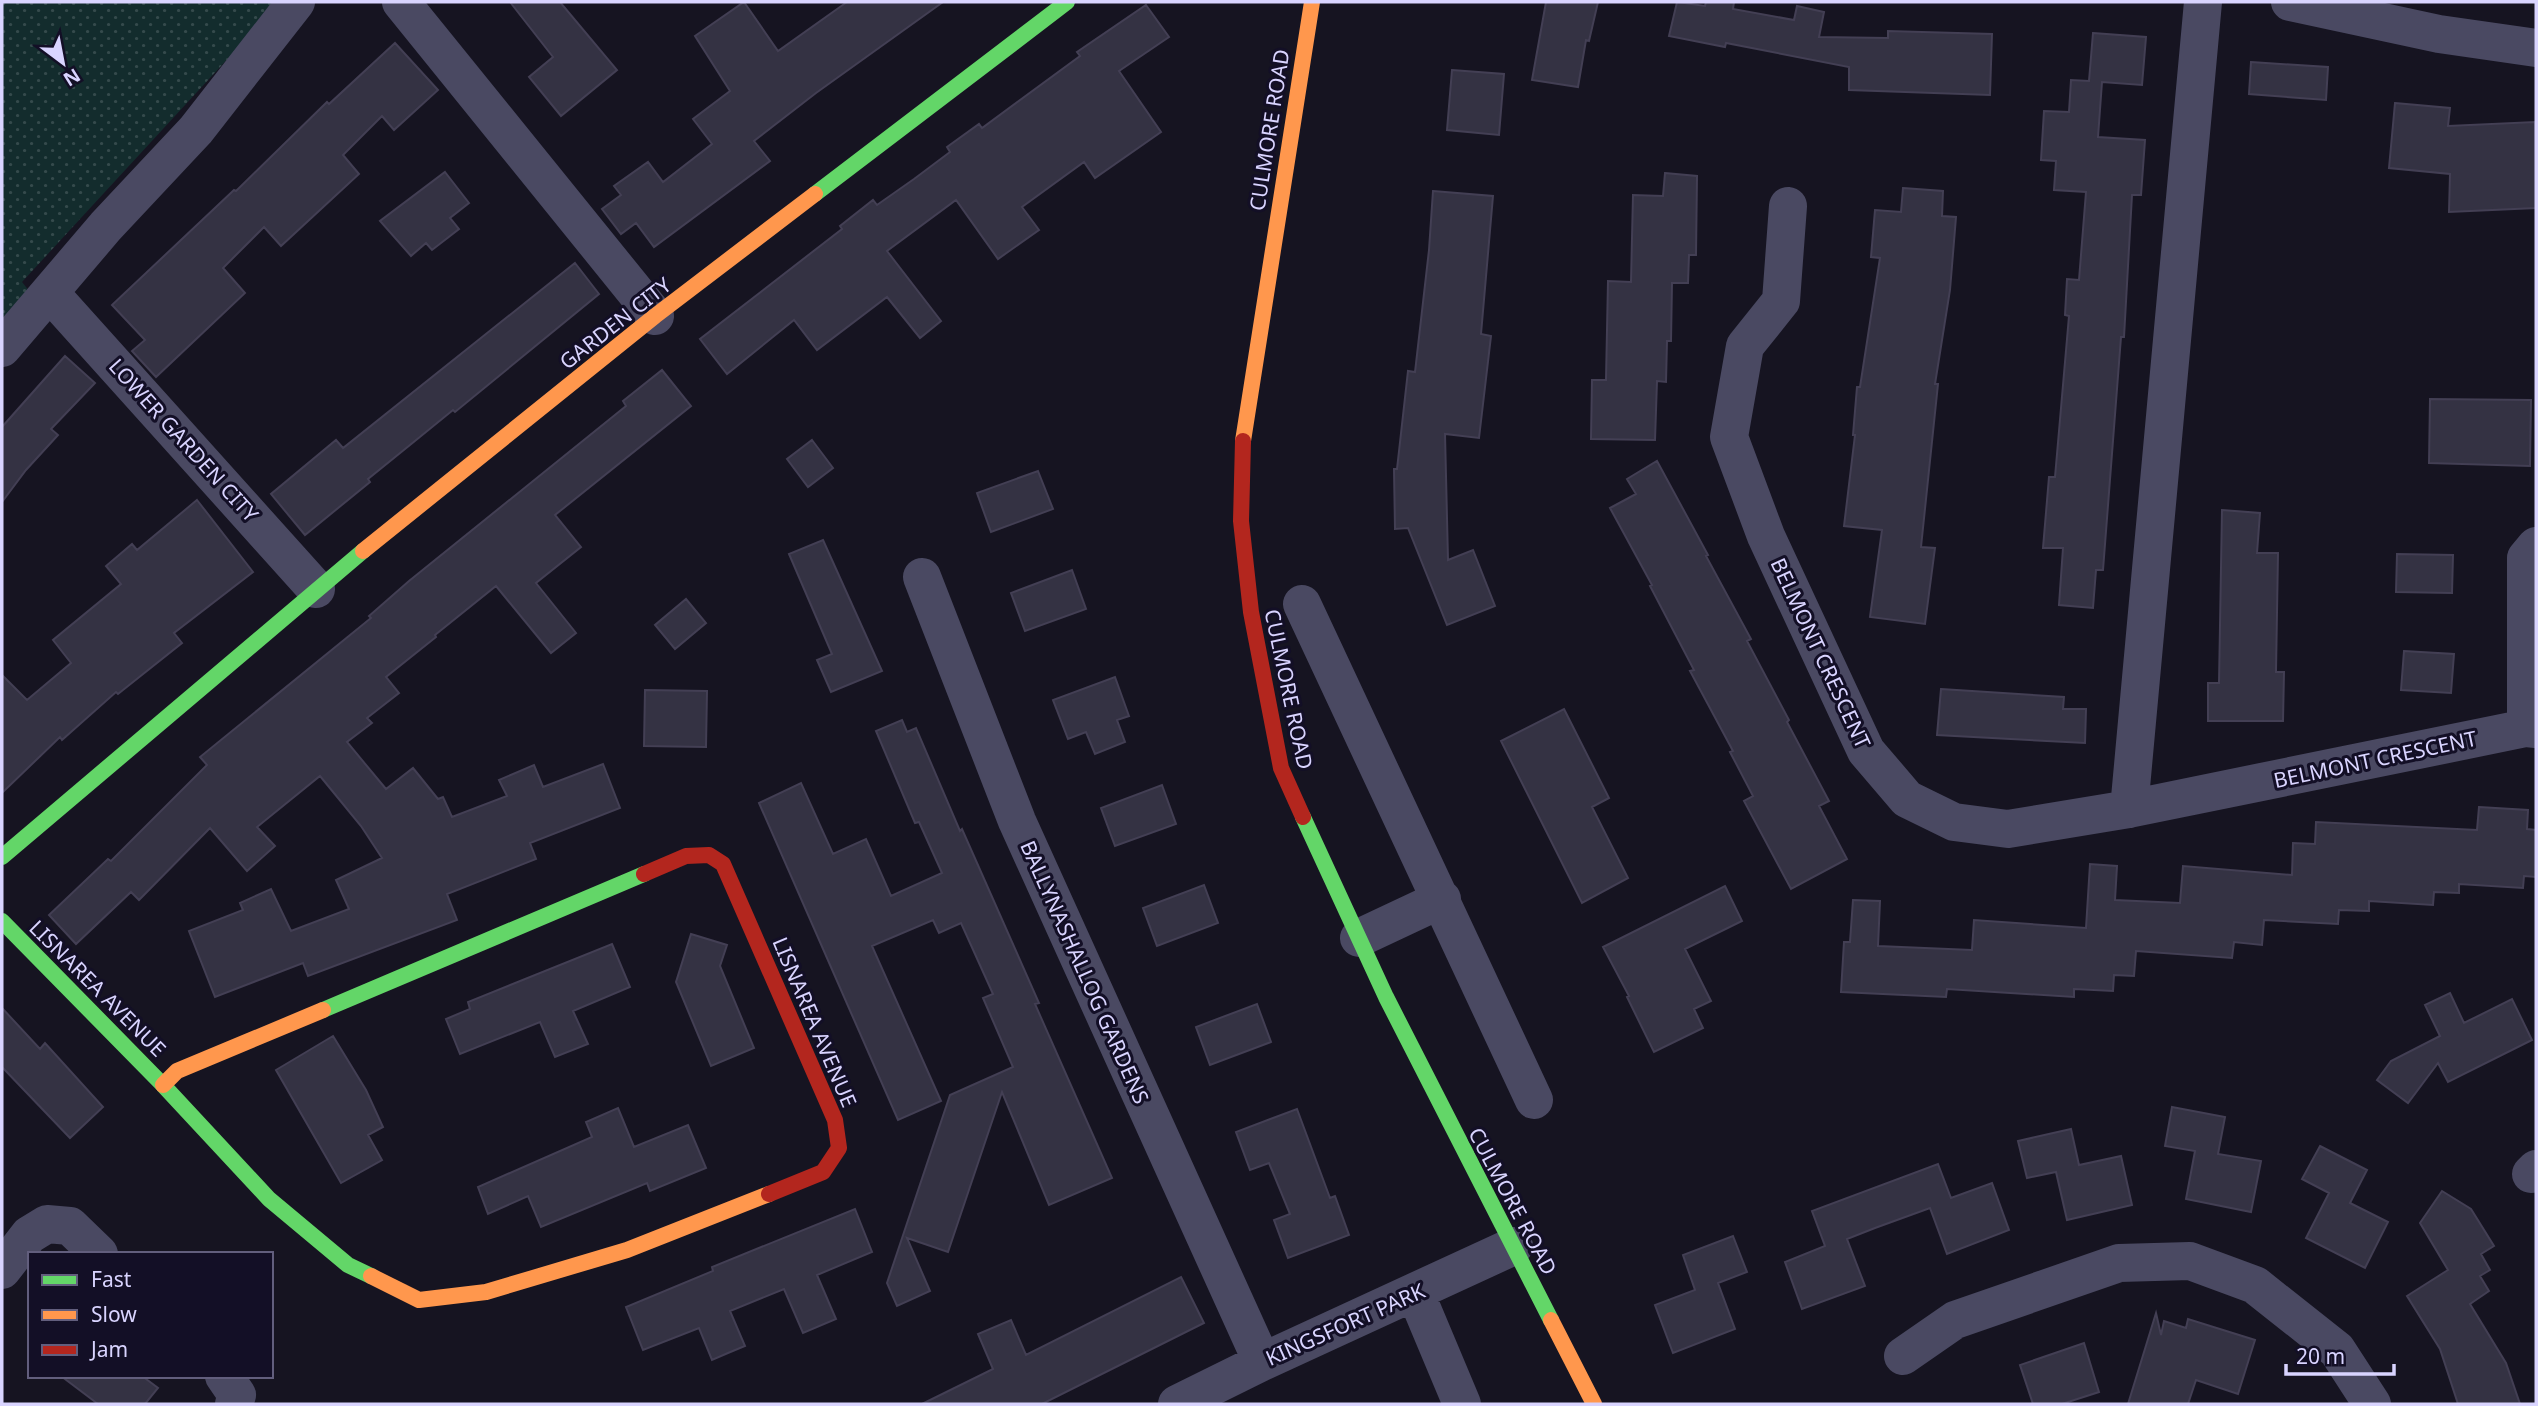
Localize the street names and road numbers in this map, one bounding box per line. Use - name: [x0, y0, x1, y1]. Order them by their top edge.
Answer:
- street label: CULMORE ROAD: [1242, 47, 1296, 213]
- street label: GARDEN CITY: [554, 271, 677, 375]
- street label: LOWER GARDEN CITY: [103, 352, 265, 528]
- street label: BELMONT CRESCENT: [1765, 553, 1878, 753]
- street label: CULMORE ROAD: [1258, 606, 1320, 772]
- street label: BELMONT CRESCENT: [2271, 724, 2479, 794]
- street label: BALLYNASHALLOG GARDENS: [1014, 836, 1156, 1108]
- street label: LISNAREA AVENUE: [24, 914, 172, 1062]
- street label: LISNAREA AVENUE: [766, 933, 864, 1111]
- street label: CULMORE ROAD: [1462, 1122, 1564, 1280]
- street label: KINGSFORT PARK: [1261, 1276, 1429, 1372]

